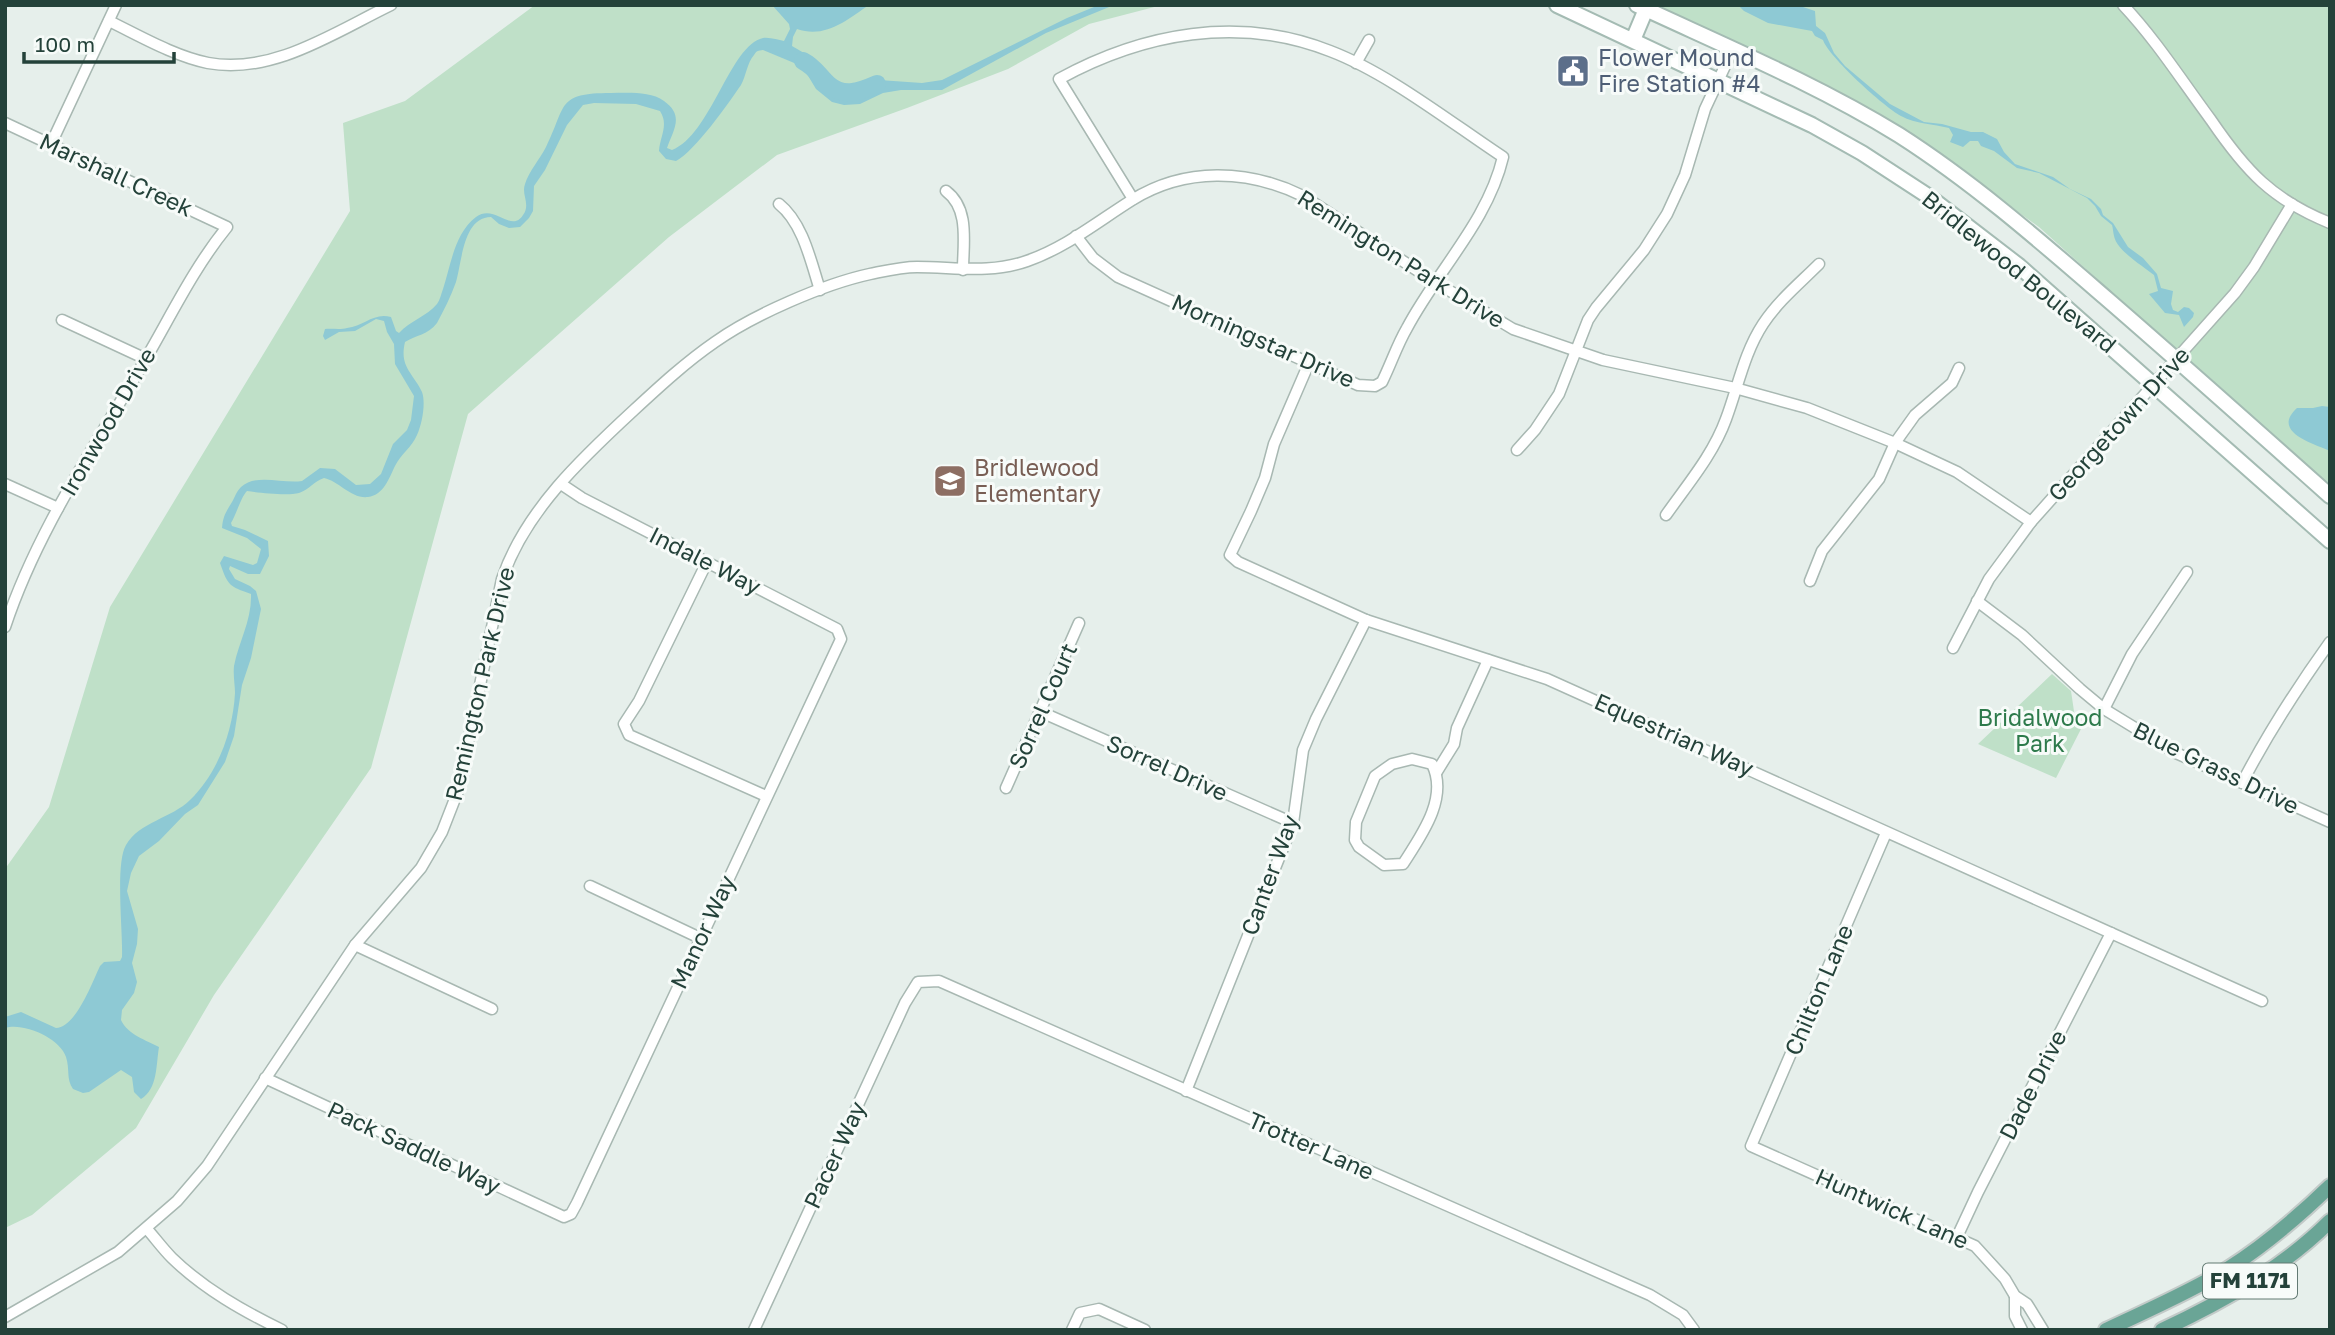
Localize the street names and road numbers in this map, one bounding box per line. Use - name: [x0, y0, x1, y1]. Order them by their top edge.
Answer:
- street label: Marshall Creek: [35, 126, 197, 222]
- street label: Remington Park Drive: [1293, 183, 1510, 333]
- street label: Bridlewood Boulevard: [1917, 184, 2122, 358]
- street label: Morningstar Drive: [1168, 287, 1359, 393]
- street label: Georgetown Drive: [2042, 340, 2195, 506]
- street label: Ironwood Drive: [53, 342, 161, 501]
- street label: Indale Way: [645, 520, 766, 600]
- street label: Remington Park Drive: [439, 564, 520, 803]
- street label: Sorrel Court: [1002, 638, 1082, 773]
- street label: Equestrian Way: [1591, 686, 1758, 782]
- street label: Blue Grass Drive: [2129, 715, 2304, 819]
- street label: Sorrel Drive: [1102, 728, 1232, 806]
- street label: Canter Way: [1234, 810, 1304, 939]
- street label: Manor Way: [664, 870, 741, 993]
- street label: Chilton Lane: [1778, 920, 1858, 1059]
- street label: Dade Drive: [1993, 1025, 2072, 1144]
- street label: Pack Saddle Way: [323, 1095, 506, 1200]
- street label: Pacer Way: [797, 1096, 871, 1213]
- street label: Trotter Lane: [1244, 1105, 1379, 1185]
- street label: Huntwick Lane: [1812, 1162, 1973, 1254]
- road number: FM 1171: [2203, 1264, 2297, 1298]

